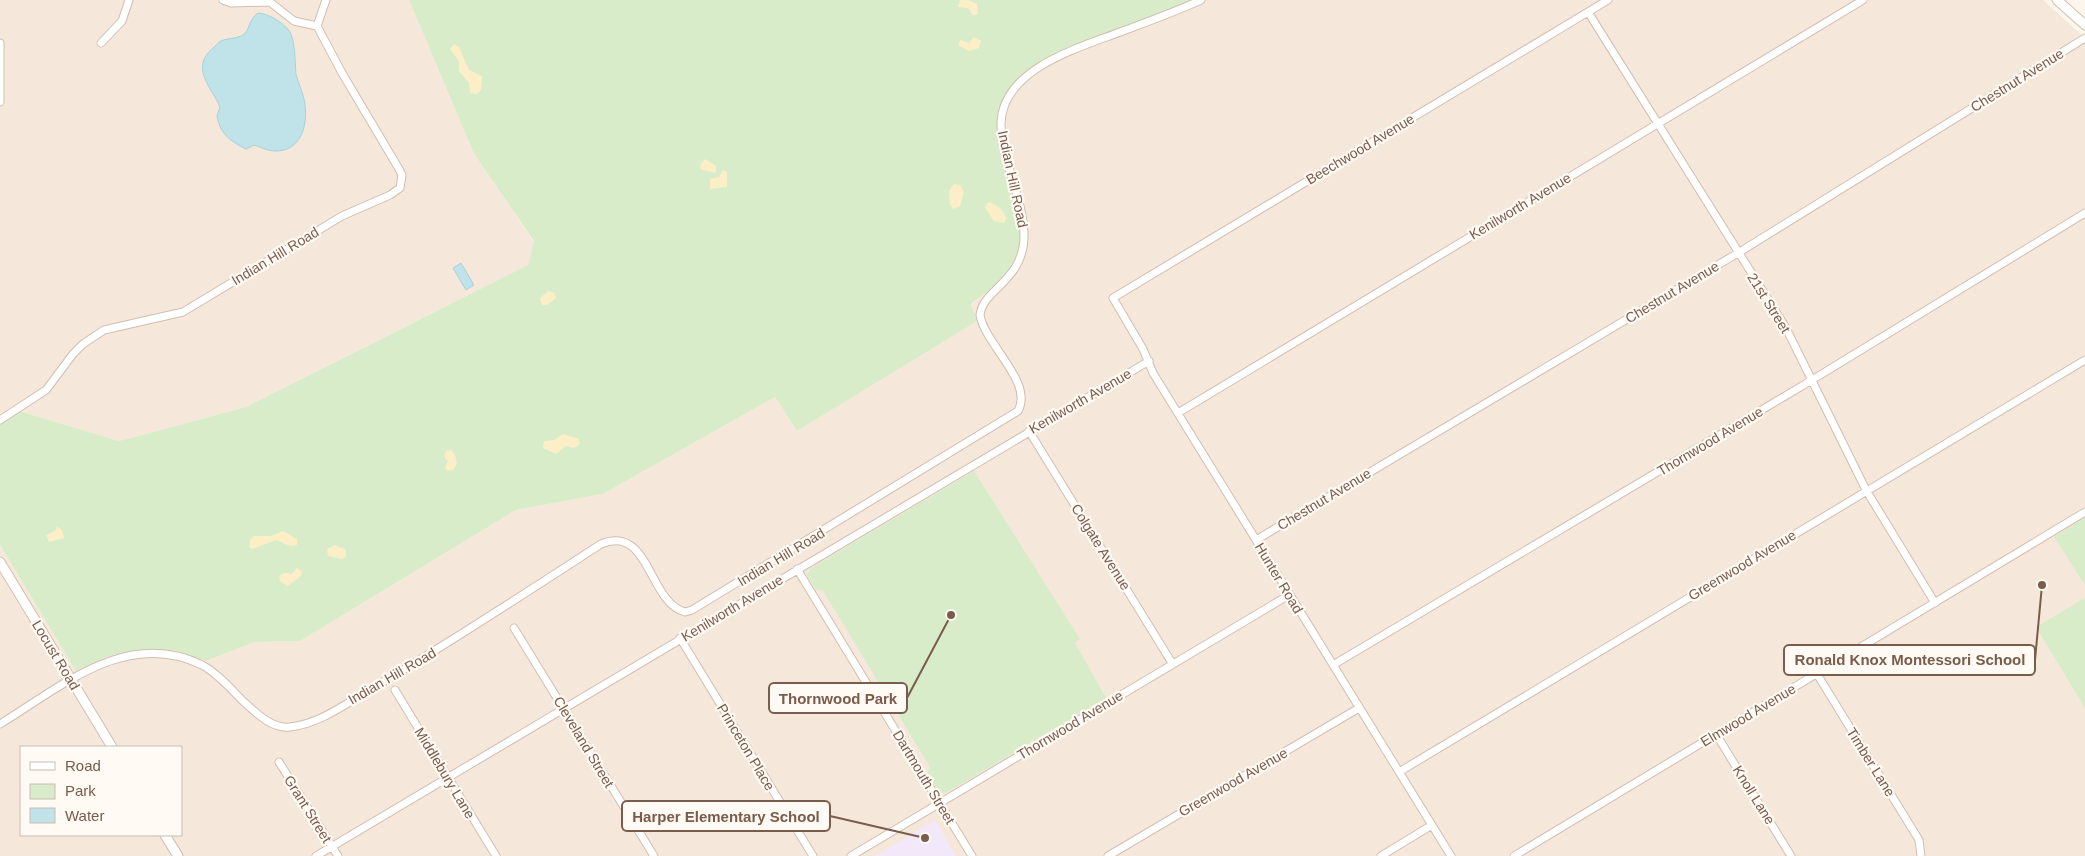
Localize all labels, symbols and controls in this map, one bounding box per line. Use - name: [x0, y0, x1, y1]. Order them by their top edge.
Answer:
- street label: Chestnut Avenue: [1968, 45, 2067, 115]
- street label: Beechwood Avenue: [1303, 110, 1417, 188]
- street label: Indian Hill Road: [995, 129, 1031, 229]
- street label: Kenilworth Avenue: [1466, 169, 1574, 243]
- street label: Indian Hill Road: [229, 224, 321, 288]
- street label: Chestnut Avenue: [1622, 258, 1722, 326]
- street label: 21st Street: [1744, 270, 1794, 336]
- street label: Kenilworth Avenue: [1026, 365, 1134, 437]
- street label: Thornwood Avenue: [1654, 403, 1766, 479]
- street label: Chestnut Avenue: [1274, 465, 1374, 533]
- street label: Colgate Avenue: [1068, 501, 1134, 593]
- street label: Indian Hill Road: [735, 525, 827, 589]
- street label: Greenwood Avenue: [1685, 526, 1799, 603]
- street label: Hunter Road: [1252, 540, 1306, 616]
- street label: Kenilworth Avenue: [678, 571, 786, 645]
- street label: Locust Road: [29, 617, 83, 693]
- street label: Indian Hill Road: [345, 644, 439, 708]
- callout: Ronald Knox Montessori School: [1784, 645, 2035, 675]
- text: Ronald Knox Montessori School: [1795, 651, 2025, 668]
- street label: Elmwood Avenue: [1698, 680, 1799, 750]
- callout: Thornwood Park: [769, 683, 907, 713]
- street label: Thornwood Avenue: [1014, 687, 1126, 763]
- text: Thornwood Park: [779, 690, 898, 707]
- street label: Cleveland Street: [550, 694, 618, 791]
- street label: Princeton Place: [714, 701, 778, 793]
- street label: Middlebury Lane: [411, 725, 479, 822]
- street label: Timber Lane: [1844, 725, 1899, 800]
- street label: Dartmouth Street: [890, 727, 958, 827]
- street label: Greenwood Avenue: [1176, 744, 1290, 820]
- legend: [20, 746, 182, 836]
- text: Road: [65, 757, 101, 774]
- street label: Knoll Lane: [1730, 763, 1778, 827]
- street label: Grant Street: [281, 772, 335, 846]
- text: Park: [65, 782, 96, 799]
- callout: Harper Elementary School: [622, 801, 830, 831]
- text: Water: [65, 807, 104, 824]
- text: Harper Elementary School: [632, 808, 820, 825]

